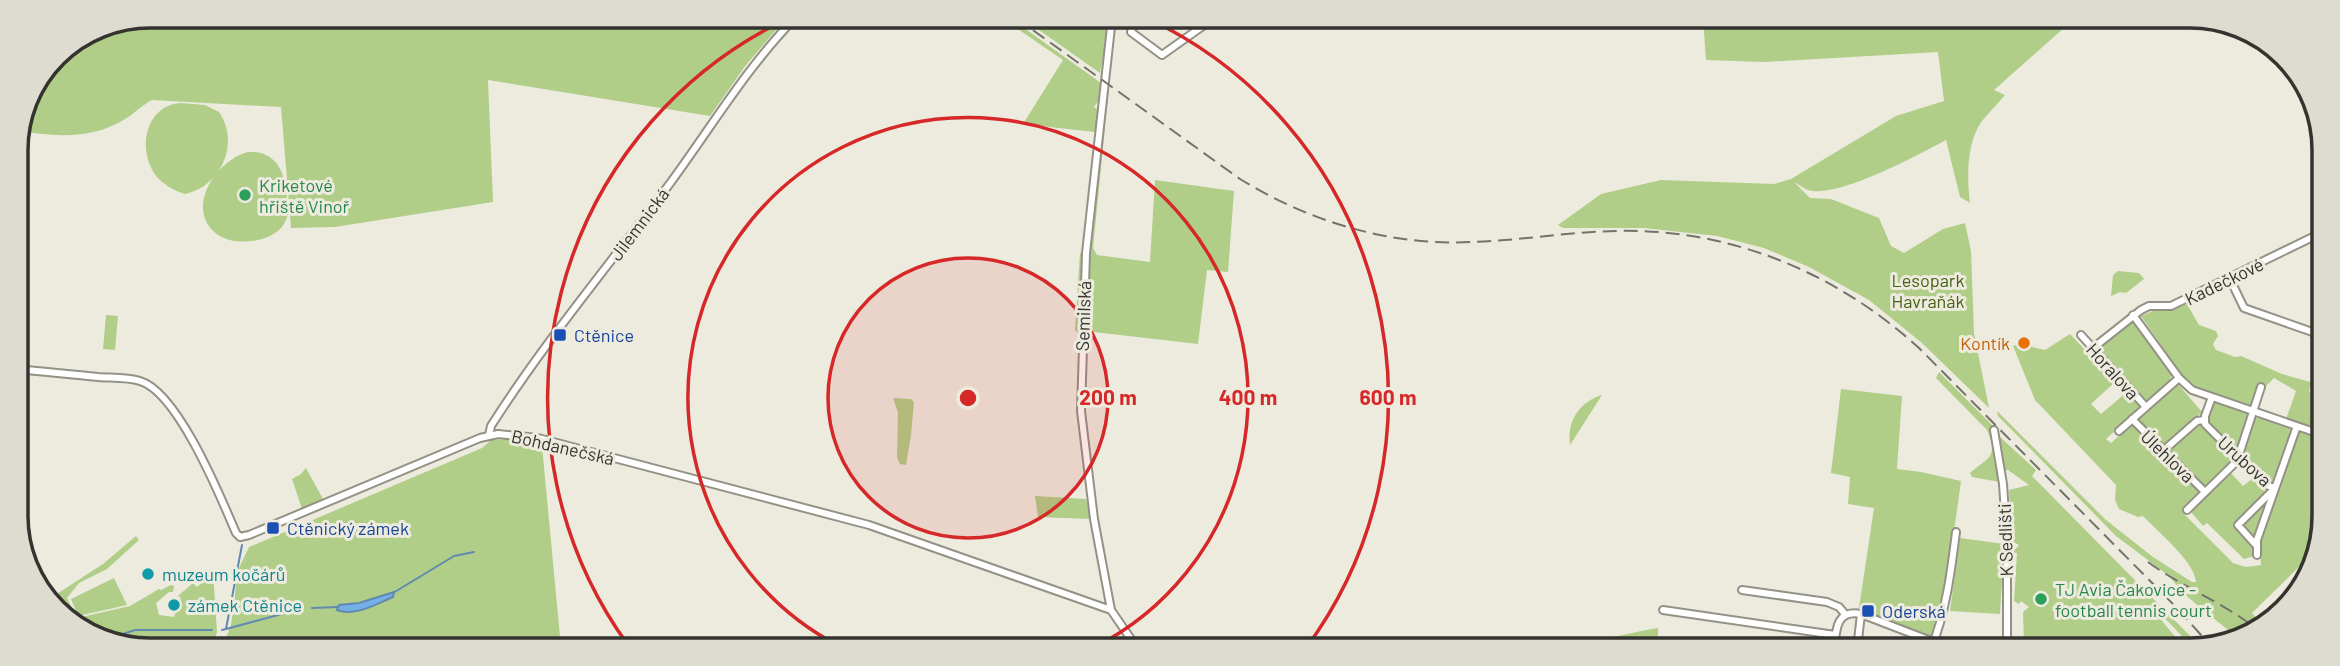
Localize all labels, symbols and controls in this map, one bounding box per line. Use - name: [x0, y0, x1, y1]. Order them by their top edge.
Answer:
- place label: Kriketové hřiště Vinoř: [259, 174, 350, 217]
- street label: Jilemnická: [605, 183, 673, 265]
- marker: Kriketové hřiště Vinoř: [237, 187, 253, 203]
- street label: Kadečkové: [2181, 252, 2267, 310]
- park label: Lesopark Havraňák: [1891, 269, 1965, 312]
- street label: Semilská: [1071, 280, 1095, 352]
- place label: Ctěnice: [574, 324, 634, 346]
- marker: Ctěnice: [552, 327, 568, 343]
- place label: Kontík: [1960, 332, 2010, 354]
- marker: Kontík: [2016, 335, 2032, 351]
- street label: Horalova: [2082, 338, 2144, 404]
- text: 200 m: [1079, 384, 1137, 409]
- text: 400 m: [1219, 384, 1277, 409]
- text: 600 m: [1360, 384, 1416, 409]
- centre of rings: [956, 386, 980, 410]
- street label: Bohdanečská: [509, 424, 617, 470]
- street label: Úlehlova: [2137, 425, 2199, 487]
- street label: Urubova: [2214, 431, 2276, 491]
- street label: K Sedlišti: [1993, 503, 2017, 577]
- place label: Ctěnický zámek: [287, 517, 409, 539]
- marker: Ctěnický zámek: [265, 520, 281, 536]
- place label: muzeum kočárů: [162, 563, 286, 585]
- marker: muzeum kočárů: [140, 566, 156, 582]
- place label: TJ Avia Čakovice - football tennis court: [2055, 578, 2212, 621]
- marker: TJ Avia Čakovice - football tennis court: [2033, 591, 2049, 607]
- place label: zámek Ctěnice: [188, 594, 302, 616]
- marker: zámek Ctěnice: [166, 597, 182, 613]
- place label: Oderská: [1882, 600, 1946, 622]
- marker: Oderská: [1860, 603, 1876, 619]

